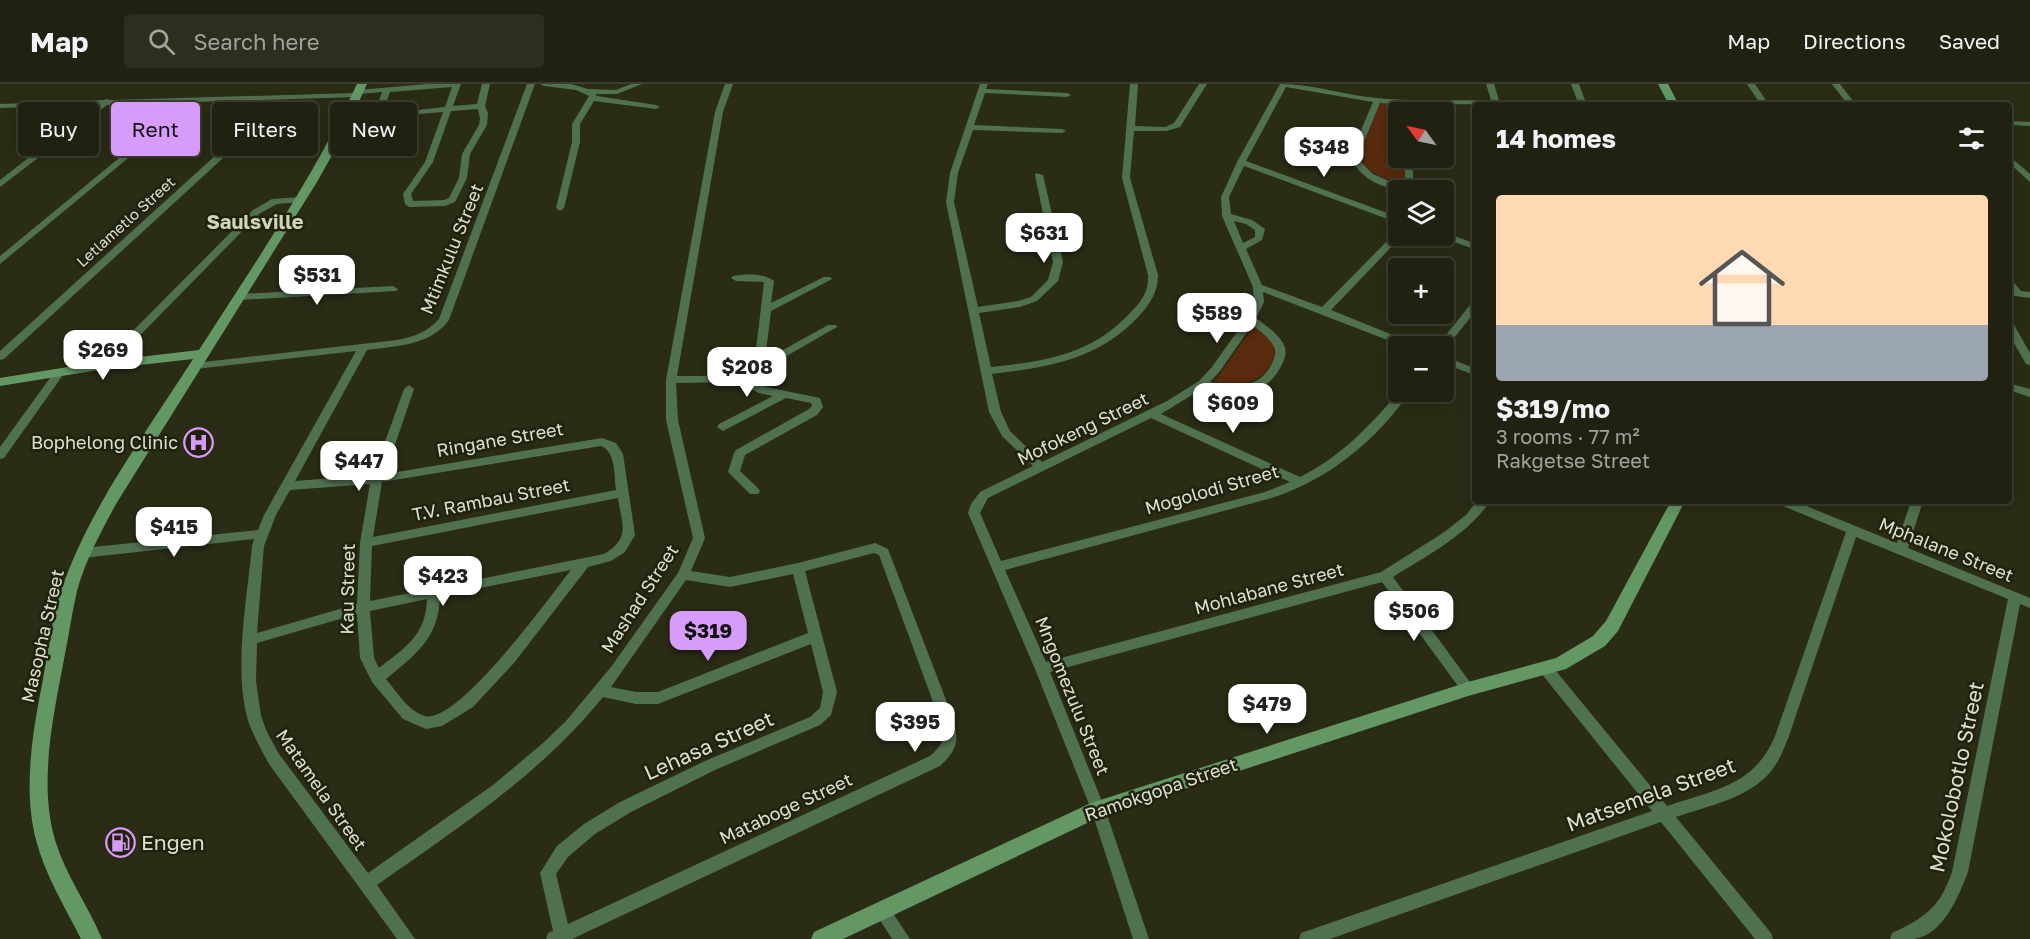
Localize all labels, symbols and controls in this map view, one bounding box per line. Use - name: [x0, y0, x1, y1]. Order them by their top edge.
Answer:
- search box: [124, 14, 544, 68]
- text: Map: [30, 25, 88, 58]
- icon: search: [145, 25, 178, 58]
- text: Search here: [193, 28, 319, 55]
- text: Map: [1727, 28, 1770, 54]
- text: Directions: [1803, 28, 1906, 54]
- text: Saved: [1939, 28, 2000, 54]
- chip: Buy: [18, 102, 99, 156]
- chip: Rent: [111, 102, 200, 156]
- chip: Filters: [212, 102, 318, 156]
- chip: New: [330, 102, 417, 156]
- north arrow: [1388, 102, 1454, 168]
- map controls: [1388, 102, 1454, 402]
- icon: filters: [1955, 122, 1988, 155]
- text: 14 homes: [1496, 123, 1616, 154]
- pin: $348: [1288, 127, 1360, 178]
- text: $348: [1299, 134, 1349, 158]
- street label: Letlametlo Street: [72, 172, 178, 270]
- street label: Mtimkulu Street: [415, 180, 487, 317]
- button: layers: [1388, 180, 1454, 246]
- district label: Saulsville: [206, 209, 304, 233]
- pin: $631: [1008, 213, 1080, 264]
- text: $631: [1020, 220, 1068, 244]
- icon: home: [1688, 234, 1796, 342]
- pin: $531: [281, 255, 353, 306]
- button: +: [1388, 258, 1454, 324]
- text: $531: [293, 262, 341, 286]
- pin: $589: [1181, 293, 1253, 344]
- text: $589: [1191, 300, 1243, 324]
- pin: $269: [67, 330, 139, 381]
- button: −: [1388, 336, 1454, 402]
- text: $269: [78, 337, 129, 361]
- pin: $208: [711, 347, 783, 398]
- text: $208: [721, 354, 773, 378]
- pin: $609: [1197, 383, 1269, 434]
- street label: Mofokeng Street: [1013, 387, 1152, 469]
- text: $609: [1207, 390, 1259, 414]
- text: $319/mo: [1496, 393, 1610, 424]
- street label: Ringane Street: [435, 417, 565, 461]
- text: 3 rooms · 77 m²: [1496, 424, 1640, 448]
- hospital icon: Bophelong Clinic: [183, 427, 215, 459]
- place label: Bophelong Clinic: [31, 431, 178, 453]
- pin: $447: [323, 441, 395, 492]
- text: $447: [334, 448, 384, 472]
- text: Rakgetse Street: [1496, 448, 1650, 472]
- street label: Mogolodi Street: [1142, 459, 1281, 519]
- street label: T.V. Rambau Street: [410, 473, 572, 525]
- pin: $415: [138, 507, 210, 558]
- street label: Mphalane Street: [1876, 512, 2017, 586]
- text: $415: [150, 514, 198, 538]
- street label: Mashad Street: [596, 540, 683, 657]
- street label: Kau Street: [335, 543, 359, 635]
- pin: $423: [407, 556, 479, 607]
- street label: Mohlabane Street: [1192, 558, 1346, 619]
- text: $423: [418, 563, 468, 587]
- street label: Masopha Street: [16, 567, 68, 705]
- pin: $506: [1378, 591, 1450, 642]
- text: $506: [1388, 598, 1440, 622]
- pin: $319: [672, 611, 744, 662]
- street label: Mngomezulu Street: [1031, 613, 1115, 778]
- text: $319: [684, 618, 732, 642]
- street label: Mokolobotlo Street: [1923, 679, 1989, 874]
- pin: $479: [1231, 684, 1303, 735]
- text: $479: [1242, 691, 1292, 715]
- pin: $395: [879, 702, 951, 753]
- street label: Lehasa Street: [640, 705, 777, 785]
- text: $395: [890, 709, 940, 733]
- street label: Matamela Street: [272, 725, 372, 854]
- street label: Matsemela Street: [1562, 751, 1739, 837]
- street label: Ramokgopa Street: [1082, 753, 1240, 825]
- street label: Mataboge Street: [716, 768, 855, 848]
- fuel station icon: Engen: [104, 827, 136, 859]
- place label: Engen: [141, 829, 205, 855]

